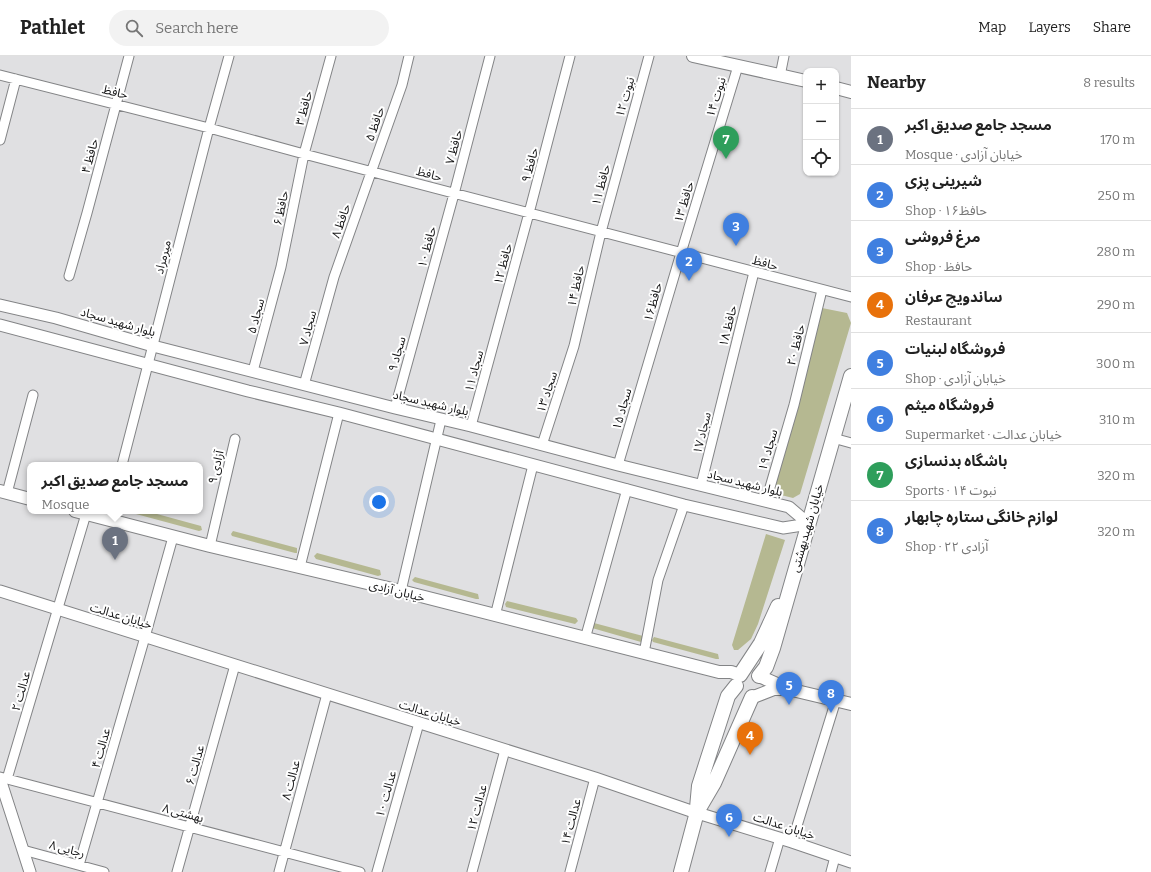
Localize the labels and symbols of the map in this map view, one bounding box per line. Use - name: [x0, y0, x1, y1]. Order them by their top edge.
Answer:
- street label: نبوت ۱۲: [613, 75, 637, 119]
- street label: نبوت ۱۴: [703, 75, 729, 119]
- street label: حافظ: [101, 82, 129, 102]
- street label: حافظ ۳: [293, 89, 315, 127]
- street label: حافظ ۵: [363, 105, 387, 143]
- pin: 7: [713, 126, 739, 159]
- street label: حافظ ۷: [443, 128, 465, 166]
- street label: حافظ ۴: [79, 137, 101, 175]
- street label: حافظ ۹: [519, 146, 541, 184]
- street label: حافظ ۱۱: [589, 163, 613, 207]
- street label: حافظ: [415, 164, 443, 184]
- street label: حافظ ۱۳: [671, 180, 697, 224]
- street label: حافظ ۶: [270, 189, 292, 227]
- street label: حافظ ۸: [329, 202, 353, 240]
- pin: 3: [723, 213, 749, 246]
- street label: حافظ ۱۰: [415, 225, 439, 269]
- street label: میرمراد: [152, 239, 174, 275]
- street label: حافظ ۱۲: [491, 242, 515, 286]
- pin: 2: [676, 248, 702, 281]
- street label: حافظ: [751, 253, 779, 273]
- street label: حافظ ۱۴: [564, 264, 588, 308]
- street label: حافظ۱۶: [641, 281, 665, 323]
- street label: سجاد ۵: [245, 297, 267, 335]
- street label: حافظ ۱۸: [716, 304, 740, 348]
- street label: بلوار شهید سجاد: [79, 305, 157, 339]
- street label: سجاد ۷: [297, 309, 319, 347]
- street label: حافظ ۲۰: [784, 323, 808, 367]
- street label: سجاد ۹: [385, 335, 409, 373]
- street label: سجاد ۱۱: [462, 349, 486, 393]
- street label: سجاد ۱۳: [534, 370, 560, 414]
- street label: بلوار شهید سجاد: [392, 387, 470, 419]
- street label: سجاد ۱۵: [609, 387, 635, 431]
- street label: سجاد ۱۷: [690, 411, 714, 455]
- street label: سجاد ۱۹: [755, 428, 781, 472]
- street label: آزادی ۹: [205, 448, 227, 485]
- street label: بلوار شهید سجاد: [706, 467, 784, 499]
- street label: خیابان شهیدبهشتی: [788, 482, 826, 574]
- your location: [369, 492, 389, 512]
- pin: 1: [102, 527, 128, 560]
- street label: خیابان آزادی: [368, 577, 426, 605]
- street label: خیابان عدالت: [88, 600, 154, 632]
- street label: عدالت ۲: [9, 669, 33, 713]
- pin: 5: [776, 672, 802, 705]
- pin: 8: [818, 680, 844, 713]
- street label: خیابان عدالت: [397, 697, 463, 729]
- pin: 4: [737, 722, 763, 755]
- street label: عدالت ۴: [89, 726, 113, 770]
- street label: عدالت ۶: [183, 743, 207, 787]
- street label: عدالت ۸: [279, 758, 303, 802]
- street label: عدالت ۱۰: [373, 769, 399, 819]
- street label: عدالت ۱۲: [464, 783, 490, 833]
- street label: عدالت ۱۴: [558, 797, 584, 847]
- street label: بهشتی ۸: [161, 801, 205, 825]
- pin: 6: [716, 804, 742, 837]
- street label: خیابان عدالت: [751, 809, 817, 843]
- street label: رجایی ۸: [48, 838, 86, 861]

